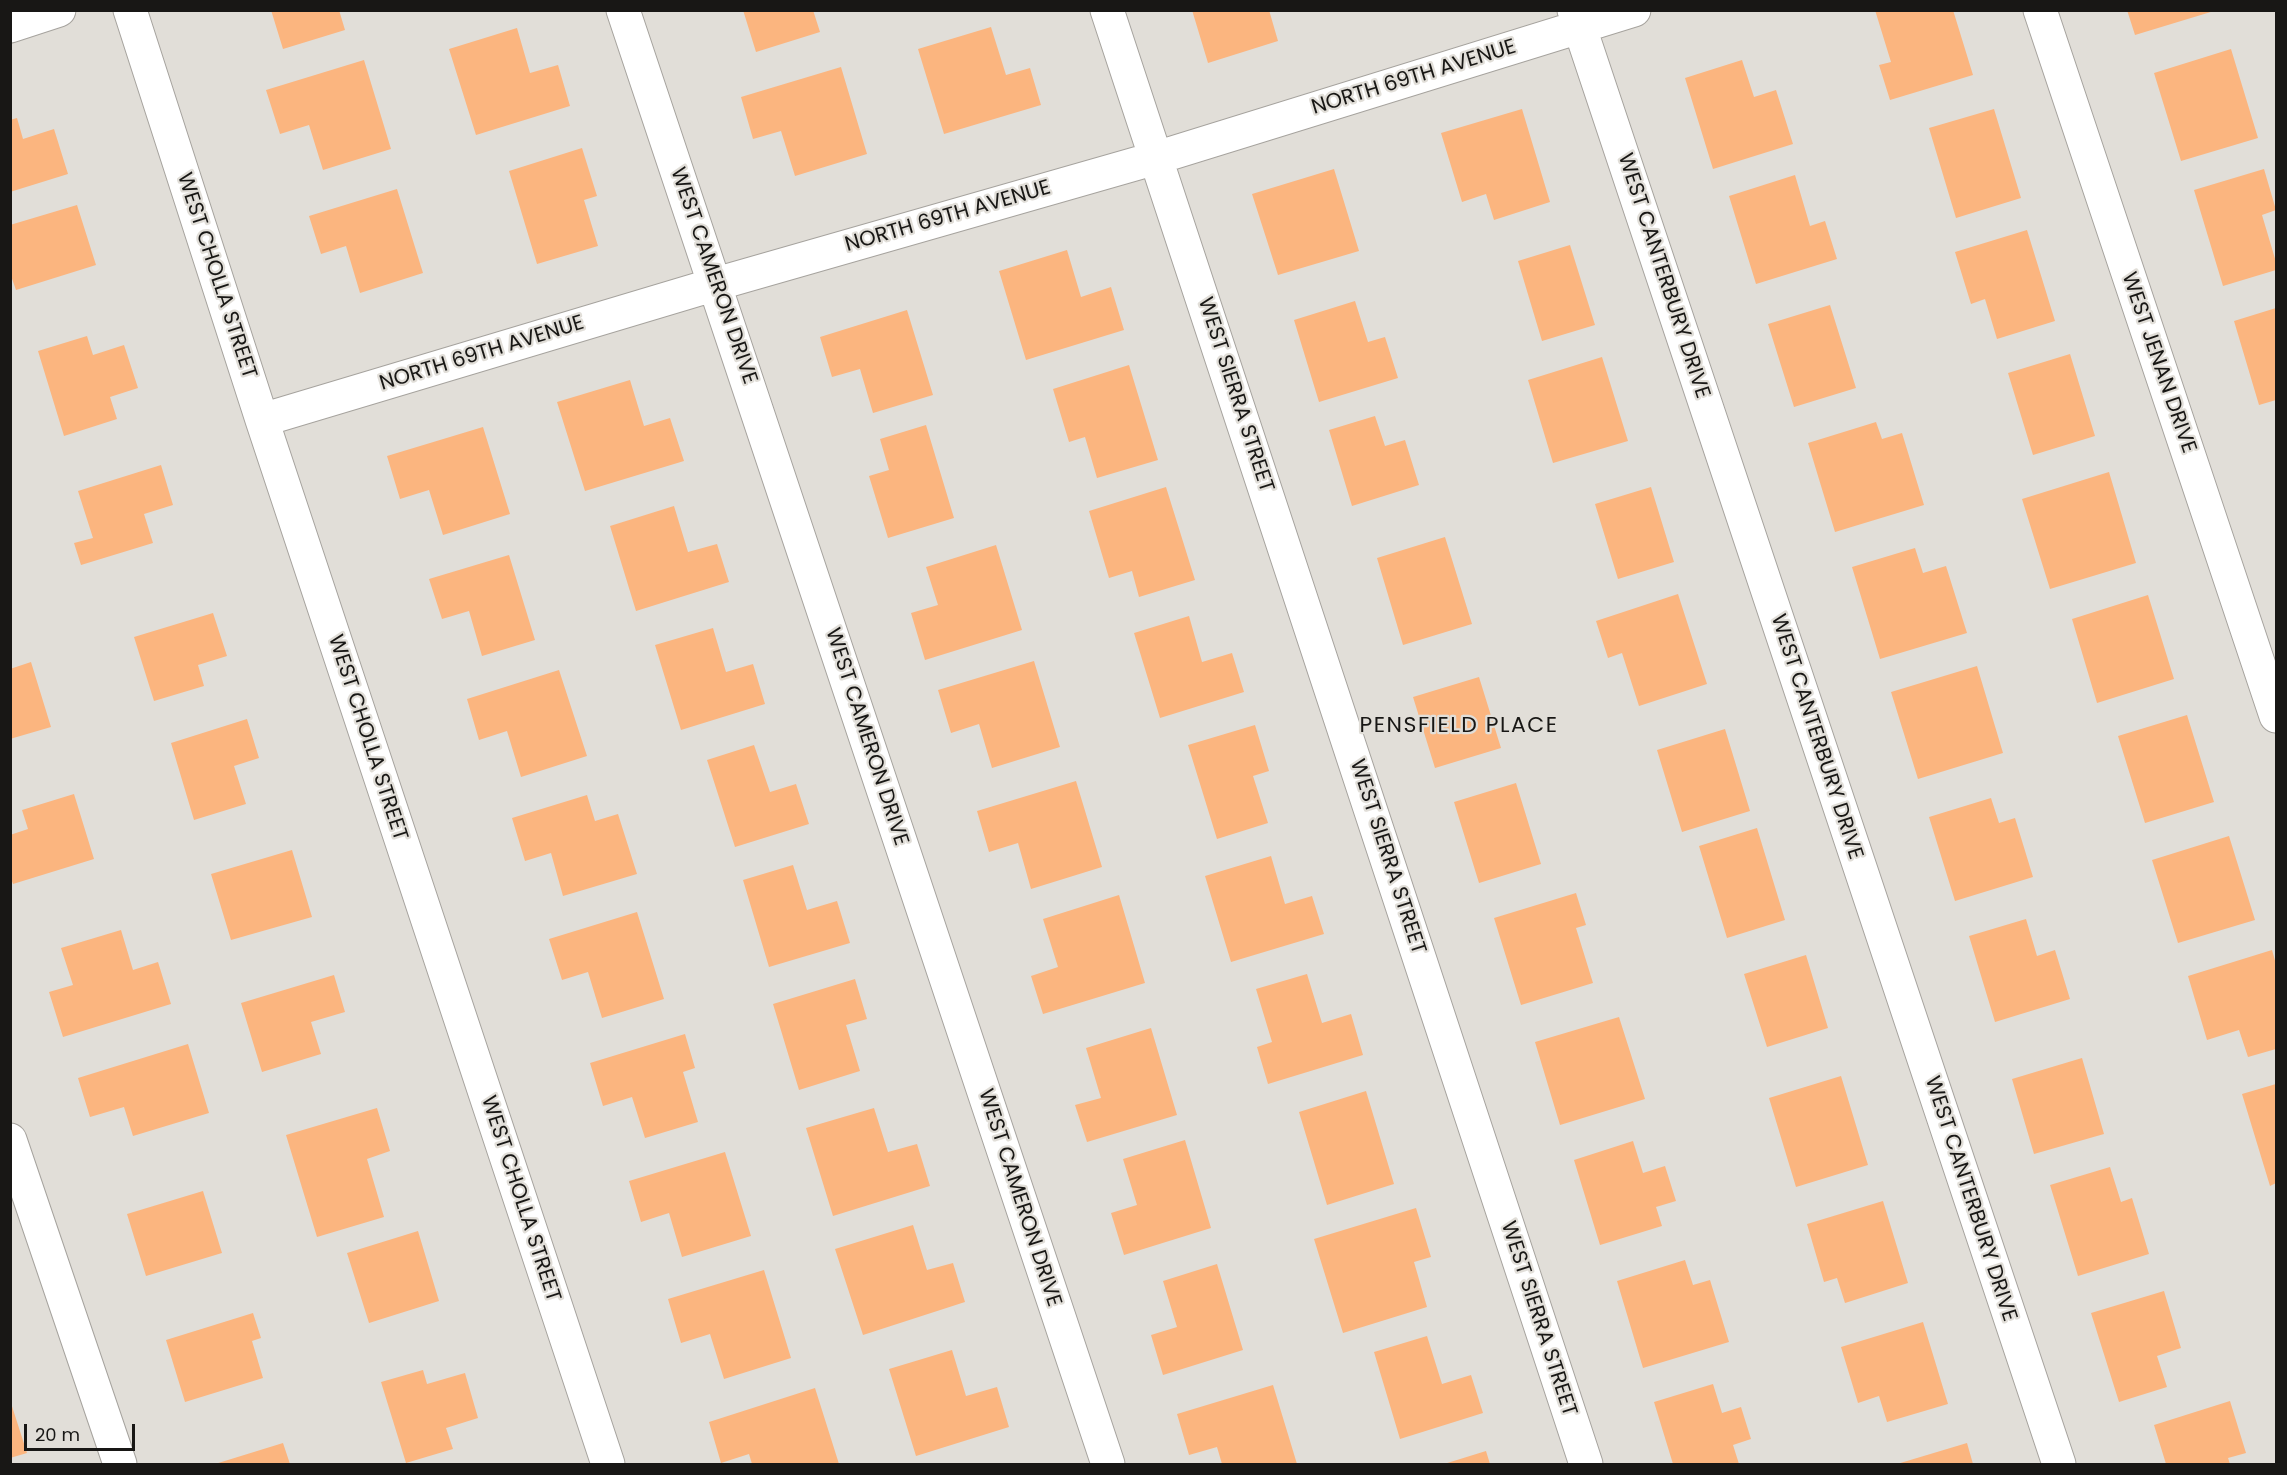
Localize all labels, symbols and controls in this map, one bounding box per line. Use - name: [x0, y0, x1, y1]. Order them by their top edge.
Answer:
- street label: NORTH 69TH AVENUE: [1309, 35, 1519, 121]
- street label: WEST CANTERBURY DRIVE: [1611, 150, 1715, 402]
- street label: WEST CAMERON DRIVE: [664, 164, 762, 388]
- street label: WEST CHOLLA STREET: [171, 170, 261, 382]
- street label: NORTH 69TH AVENUE: [842, 176, 1054, 258]
- street label: WEST JENAN DRIVE: [2115, 269, 2201, 457]
- street label: WEST SIERRA STREET: [1192, 294, 1278, 496]
- street label: NORTH 69TH AVENUE: [377, 311, 587, 397]
- street label: WEST CANTERBURY DRIVE: [1764, 611, 1868, 863]
- street label: WEST CAMERON DRIVE: [819, 625, 913, 849]
- street label: WEST CHOLLA STREET: [322, 632, 412, 844]
- district label: PENSFIELD PLACE: [1360, 713, 1558, 739]
- street label: WEST SIERRA STREET: [1344, 756, 1430, 958]
- street label: WEST CANTERBURY DRIVE: [1918, 1073, 2022, 1325]
- street label: WEST CAMERON DRIVE: [972, 1086, 1066, 1310]
- street label: WEST CHOLLA STREET: [475, 1093, 565, 1305]
- street label: WEST SIERRA STREET: [1495, 1218, 1581, 1420]
- scale bar: [27, 1412, 138, 1450]
- text: 20 m: [35, 1422, 80, 1447]

